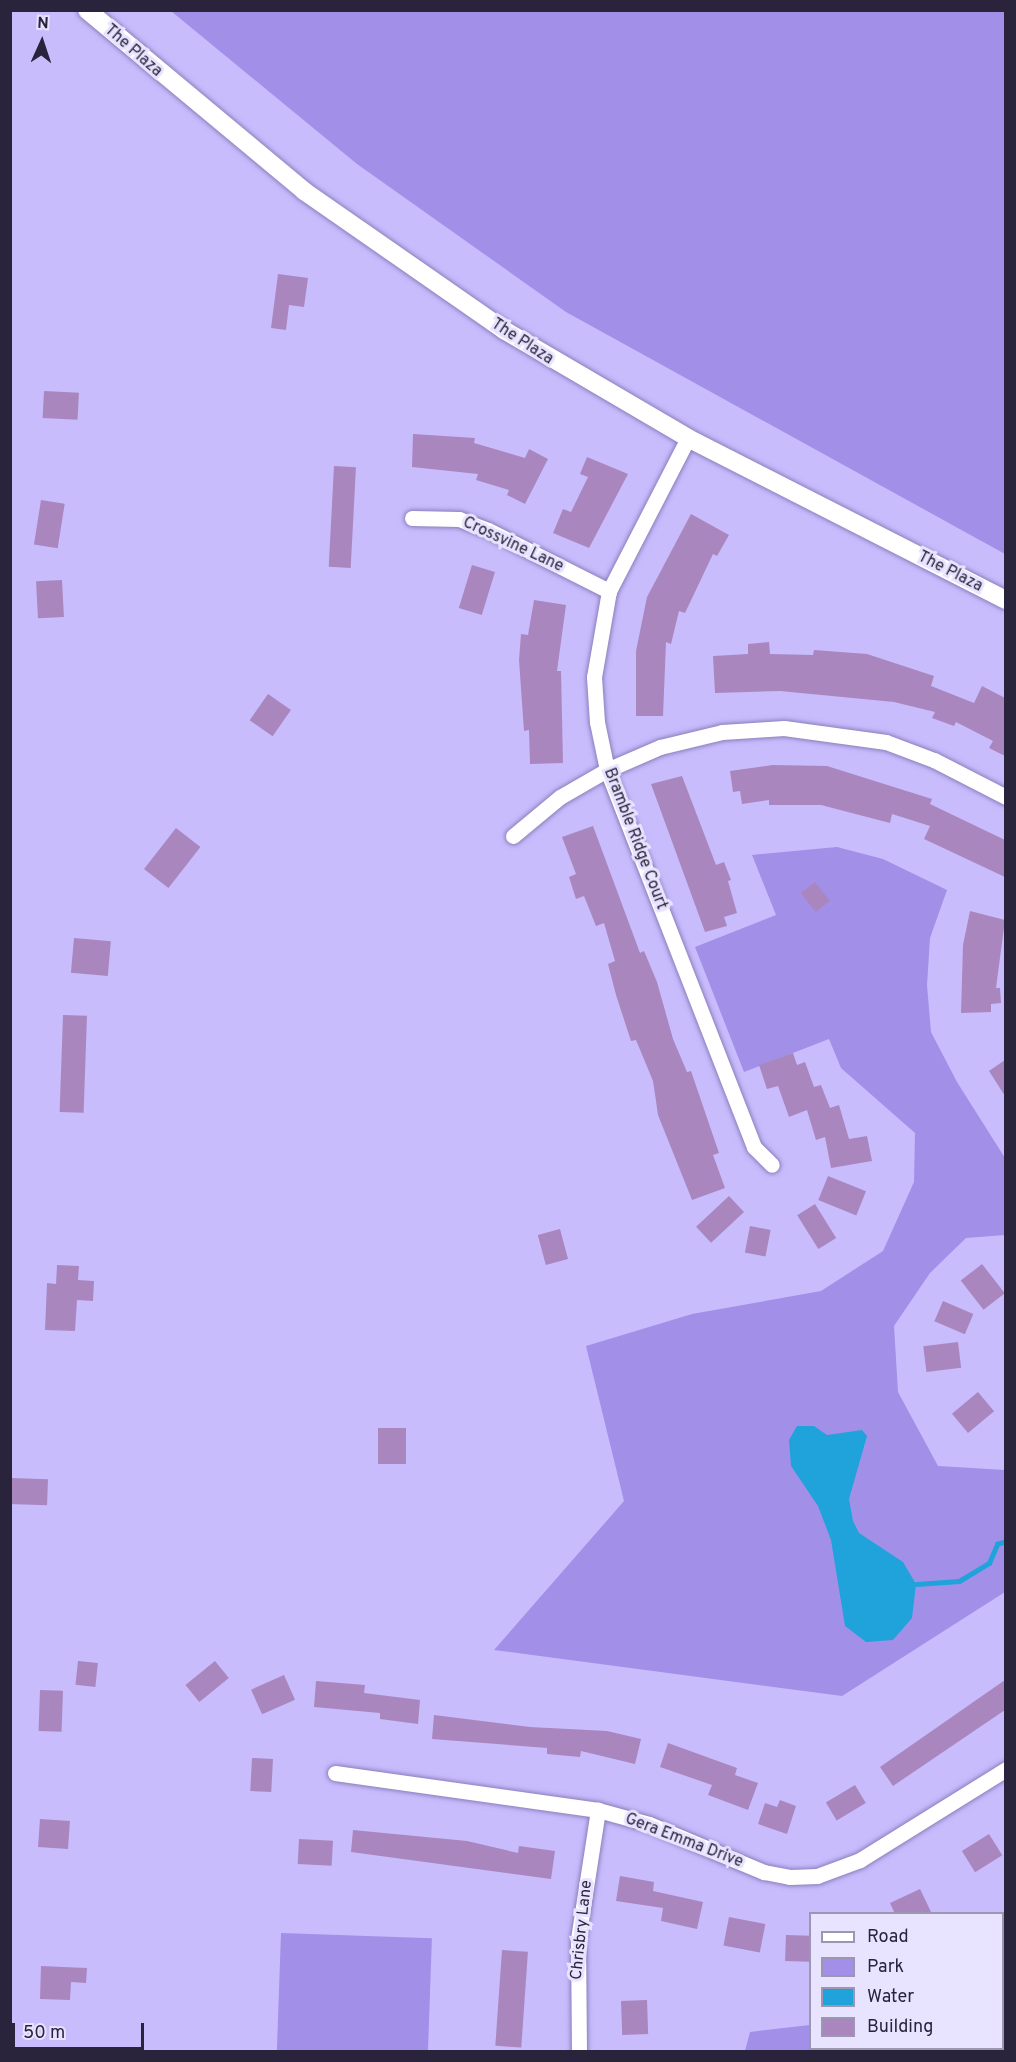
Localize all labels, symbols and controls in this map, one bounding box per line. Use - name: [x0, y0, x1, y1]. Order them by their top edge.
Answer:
- north arrow: [12, 12, 72, 72]
- text: N: [37, 14, 49, 34]
- street label: The Plaza: [100, 21, 166, 81]
- street label: The Plaza: [487, 315, 557, 369]
- street label: Crossvine Lane: [460, 513, 566, 577]
- street label: The Plaza: [914, 548, 986, 596]
- street label: Bramble Ridge Court: [599, 765, 671, 913]
- street label: Gera Emma Drive: [622, 1810, 746, 1872]
- street label: Chrisbry Lane: [567, 1879, 597, 1981]
- legend: [809, 1912, 1004, 2050]
- text: Road: [867, 1926, 909, 1949]
- text: Park: [867, 1956, 904, 1979]
- text: Water: [867, 1986, 914, 2009]
- scale bar: [15, 2011, 147, 2049]
- text: Building: [867, 2016, 933, 2039]
- text: 50 m: [23, 2022, 65, 2045]

